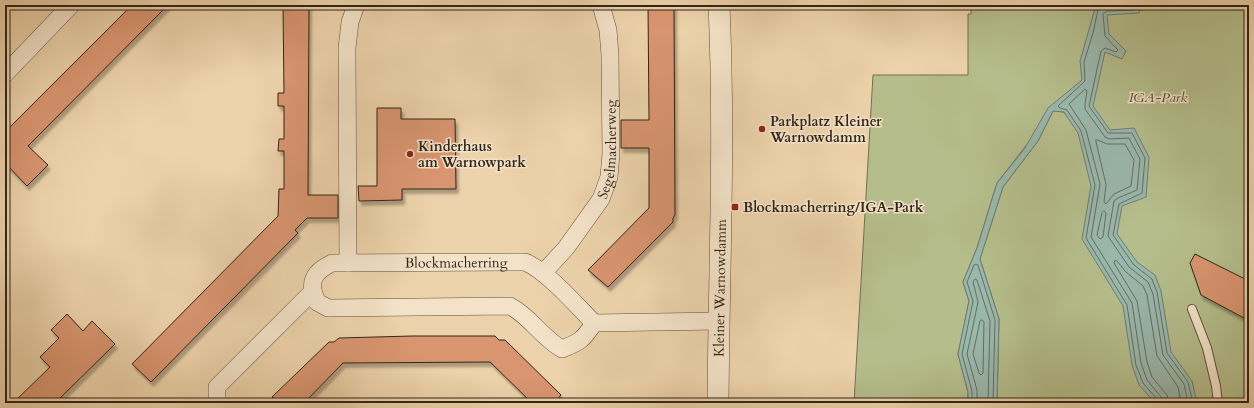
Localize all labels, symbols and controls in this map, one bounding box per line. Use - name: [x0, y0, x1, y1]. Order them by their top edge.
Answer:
- park label: IGA-Park: [1129, 88, 1187, 107]
- street label: Segelmacherweg: [592, 99, 621, 202]
- place label: Parkplatz Kleiner Warnowdamm: [769, 112, 882, 147]
- marker: Parkplatz Kleiner Warnowdamm: [757, 124, 767, 134]
- place label: Kinderhaus am Warnowpark: [418, 137, 526, 172]
- marker: Kinderhaus am Warnowpark: [405, 149, 415, 159]
- place label: Blockmacherring/IGA-Park: [743, 198, 924, 217]
- marker: Blockmacherring/IGA-Park: [730, 202, 740, 212]
- street label: Kleiner Warnowdamm: [709, 219, 730, 357]
- street label: Blockmacherring: [405, 253, 508, 272]

